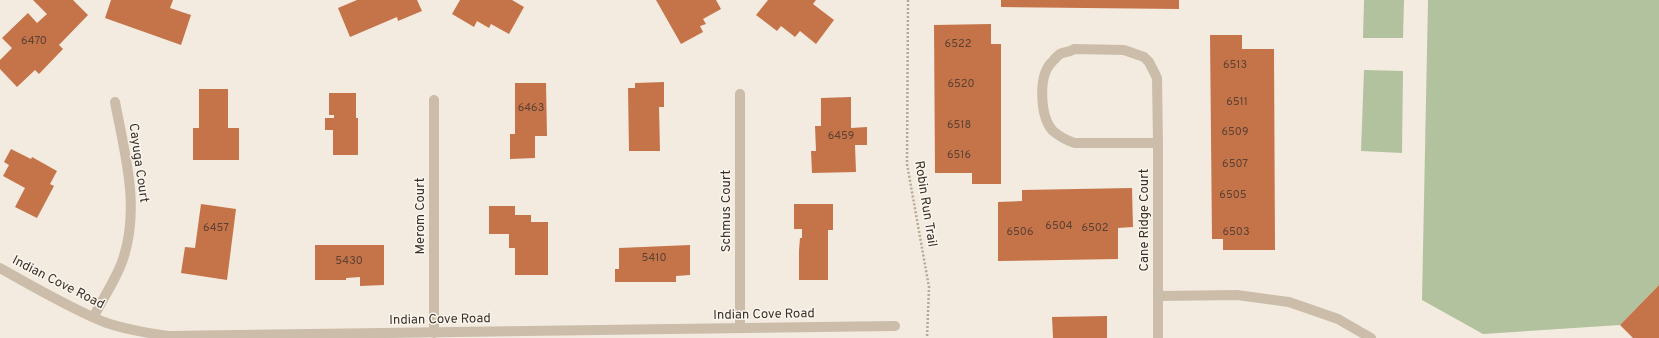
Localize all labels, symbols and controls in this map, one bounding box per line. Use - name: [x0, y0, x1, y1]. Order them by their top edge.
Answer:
- house number: 6470: [21, 34, 47, 48]
- house number: 6522: [945, 37, 971, 51]
- house number: 6513: [1223, 58, 1247, 72]
- house number: 6520: [947, 77, 975, 91]
- house number: 6511: [1226, 95, 1248, 109]
- house number: 6463: [518, 101, 544, 115]
- house number: 6518: [947, 118, 971, 132]
- street label: Cayuga Court: [125, 122, 151, 204]
- house number: 6509: [1221, 125, 1249, 139]
- house number: 6459: [828, 129, 854, 143]
- house number: 6516: [947, 148, 971, 162]
- house number: 6507: [1222, 157, 1248, 171]
- street label: Robin Run Trail: [910, 160, 940, 248]
- street label: Cane Ridge Court: [1137, 168, 1153, 271]
- street label: Schmus Court: [719, 170, 735, 252]
- street label: Merom Court: [413, 177, 429, 254]
- house number: 6505: [1219, 188, 1247, 202]
- house number: 6504: [1045, 219, 1073, 233]
- house number: 6457: [203, 221, 229, 235]
- house number: 6502: [1081, 221, 1109, 235]
- house number: 6506: [1006, 225, 1034, 239]
- house number: 6503: [1222, 225, 1250, 239]
- house number: 5410: [641, 251, 667, 265]
- street label: Indian Cove Road: [9, 253, 107, 313]
- house number: 5430: [335, 254, 363, 268]
- street label: Indian Cove Road: [713, 306, 815, 324]
- street label: Indian Cove Road: [389, 311, 491, 329]

